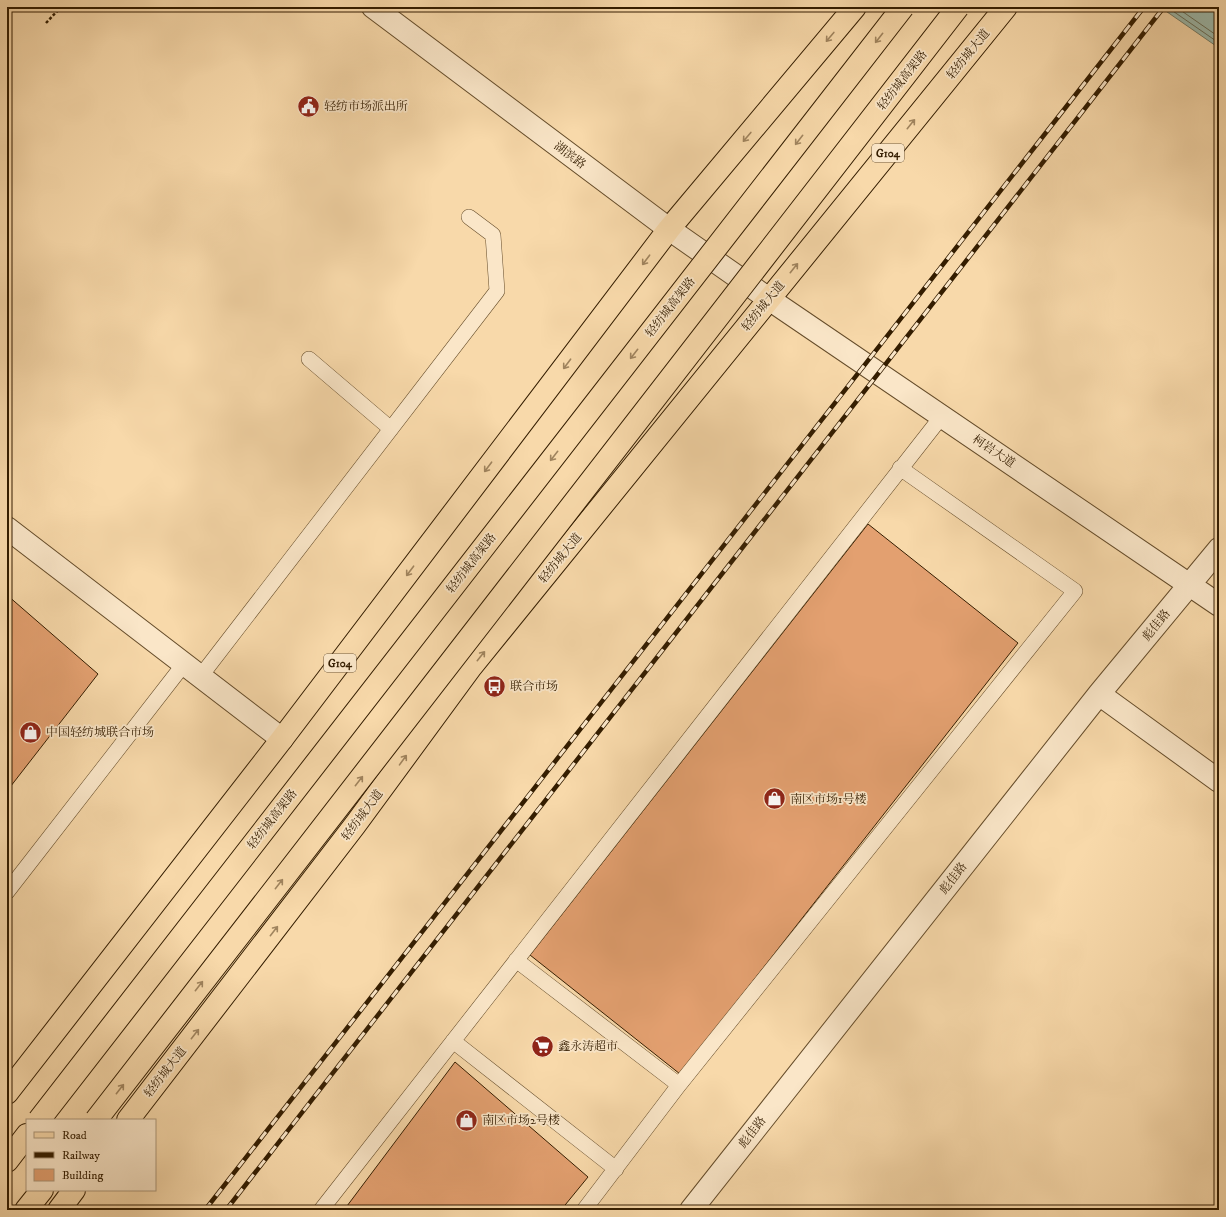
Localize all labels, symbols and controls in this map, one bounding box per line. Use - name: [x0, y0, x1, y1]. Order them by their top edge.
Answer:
- street label: 轻纺城大道: [944, 26, 993, 82]
- one-way arrow: [826, 32, 835, 42]
- one-way arrow: [875, 32, 884, 43]
- street label: 轻纺城高架路: [874, 47, 930, 113]
- public building icon: 轻纺市场派出所: [295, 93, 321, 119]
- place label: 轻纺市场派出所: [324, 99, 408, 114]
- one-way arrow: [907, 118, 915, 129]
- one-way arrow: [742, 131, 751, 142]
- one-way arrow: [795, 135, 804, 146]
- street label: 湖滨路: [551, 139, 589, 172]
- road number: G104: [872, 144, 904, 162]
- one-way arrow: [641, 255, 650, 266]
- one-way arrow: [789, 263, 798, 274]
- street label: 轻纺城高架路: [642, 274, 698, 340]
- street label: 轻纺城大道: [739, 278, 788, 334]
- one-way arrow: [630, 348, 638, 359]
- one-way arrow: [563, 358, 571, 369]
- street label: 柯岩大道: [970, 432, 1018, 471]
- one-way arrow: [550, 451, 558, 462]
- one-way arrow: [484, 462, 493, 473]
- street label: 轻纺城高架路: [443, 530, 499, 596]
- street label: 轻纺城大道: [536, 530, 585, 586]
- one-way arrow: [406, 565, 414, 576]
- street label: 彪佳路: [1139, 607, 1174, 644]
- one-way arrow: [476, 650, 485, 661]
- road number: G104: [324, 654, 356, 672]
- bus stop icon: 联合市场: [481, 673, 507, 699]
- place label: 联合市场: [510, 679, 558, 694]
- shop icon: 中国轻纺城联合市场: [17, 719, 43, 745]
- place label: 中国轻纺城联合市场: [46, 725, 154, 740]
- one-way arrow: [399, 755, 407, 766]
- one-way arrow: [354, 775, 363, 786]
- street label: 轻纺城高架路: [244, 786, 300, 852]
- shop icon: 南区市场1号楼: [761, 786, 787, 812]
- street label: 轻纺城大道: [338, 787, 386, 844]
- place label: 南区市场1号楼: [790, 792, 866, 807]
- street label: 彪佳路: [936, 860, 970, 897]
- one-way arrow: [275, 878, 283, 889]
- one-way arrow: [270, 925, 278, 936]
- one-way arrow: [195, 981, 204, 992]
- one-way arrow: [190, 1028, 199, 1039]
- supermarket icon: 鑫永涛超市: [529, 1033, 555, 1059]
- place label: 鑫永涛超市: [558, 1039, 618, 1054]
- street label: 轻纺城大道: [141, 1044, 190, 1101]
- one-way arrow: [116, 1084, 124, 1095]
- shop icon: 南区市场2号楼: [454, 1107, 480, 1133]
- place label: 南区市场2号楼: [482, 1113, 560, 1128]
- street label: 彪佳路: [735, 1114, 769, 1151]
- legend: [26, 1119, 156, 1191]
- text: Road: [62, 1128, 87, 1143]
- text: Railway: [62, 1148, 100, 1163]
- text: Building: [62, 1168, 103, 1183]

